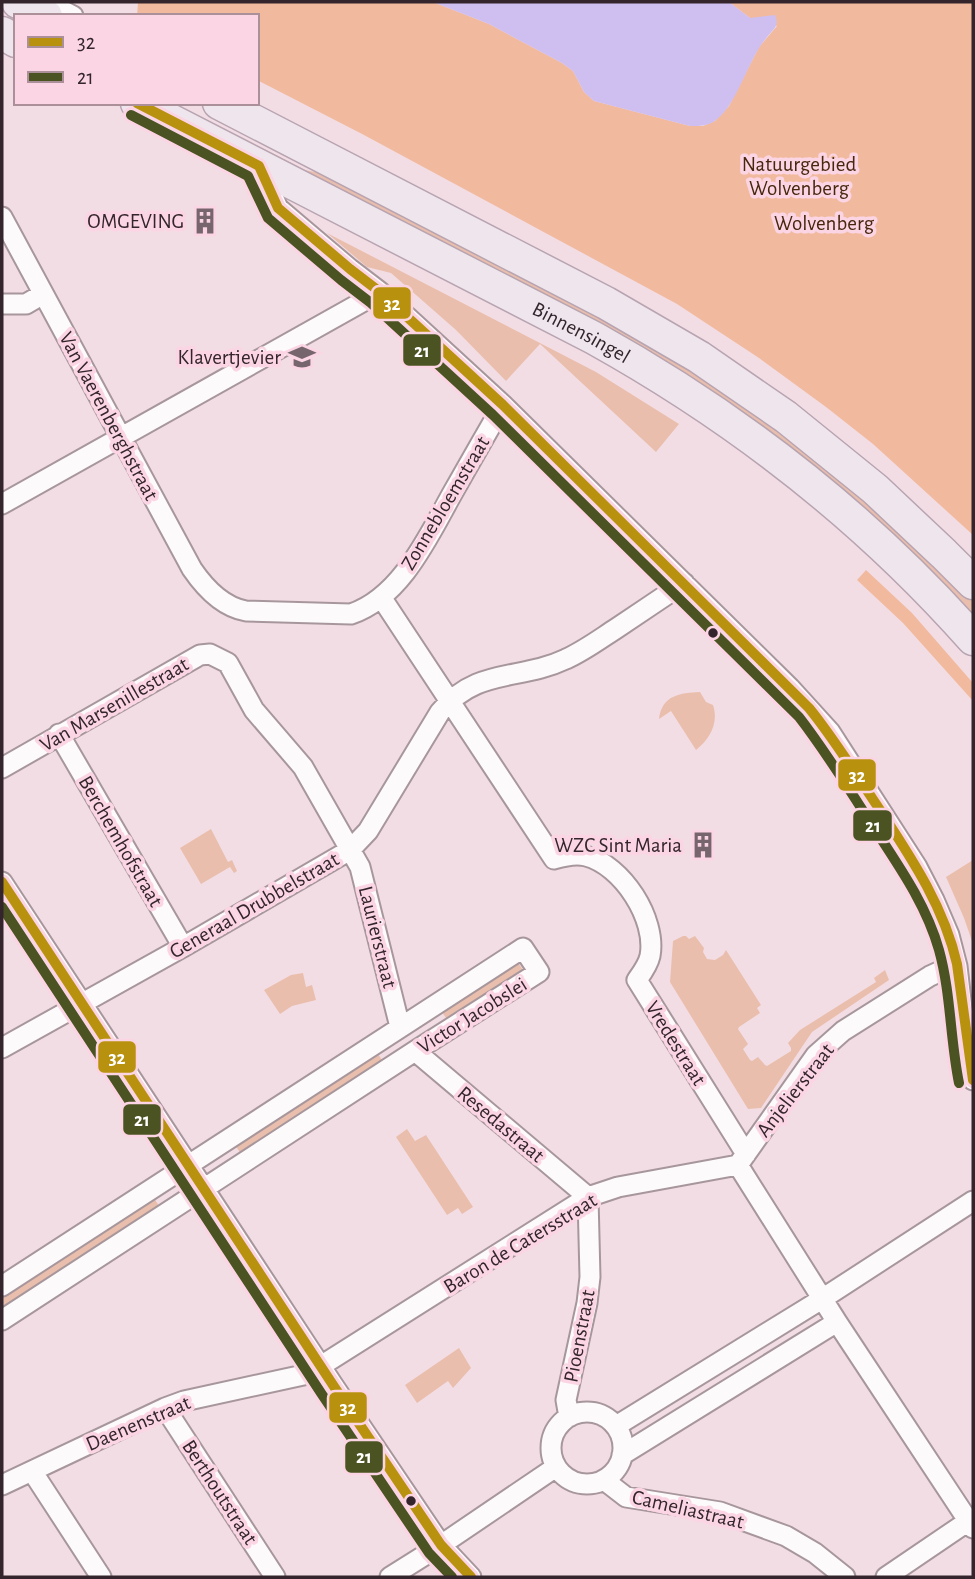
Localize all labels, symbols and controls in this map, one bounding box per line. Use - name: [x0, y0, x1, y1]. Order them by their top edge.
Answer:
- legend: [14, 14, 259, 105]
- text: 32: [77, 32, 95, 53]
- text: 21: [77, 67, 94, 88]
- park label: Natuurgebied Wolvenberg: [742, 154, 856, 199]
- building icon: OMGEVING: [190, 206, 220, 236]
- place label: OMGEVING: [87, 211, 184, 232]
- park label: Wolvenberg: [774, 213, 875, 234]
- line badge: 32: [372, 286, 412, 320]
- text: 32: [383, 295, 401, 314]
- street label: Binnensingel: [529, 298, 634, 367]
- street label: Van Vaerenberghstraat: [55, 329, 162, 504]
- line badge: 21: [402, 333, 442, 367]
- school or university icon: Klavertjevier: [287, 342, 317, 372]
- text: 21: [414, 342, 430, 361]
- place label: Klavertjevier: [177, 347, 281, 368]
- street label: Zonnebloemstraat: [397, 433, 494, 574]
- unlabelled marker: [706, 626, 720, 640]
- street label: Van Marsenillestraat: [36, 653, 192, 755]
- line badge: 32: [837, 758, 877, 792]
- text: 32: [848, 767, 866, 786]
- street label: Berchemhofstraat: [75, 772, 167, 911]
- line badge: 21: [852, 809, 893, 842]
- text: 21: [865, 817, 881, 836]
- building icon: WZC Sint Maria: [688, 830, 718, 860]
- place label: WZC Sint Maria: [554, 835, 682, 856]
- street label: Generaal Drubbelstraat: [166, 848, 343, 962]
- street label: Laurierstraat: [355, 884, 400, 991]
- street label: Victor Jacobslei: [414, 974, 531, 1057]
- street label: Vredestraat: [641, 997, 710, 1089]
- line badge: 32: [97, 1040, 137, 1074]
- street label: Anjelierstraat: [753, 1040, 838, 1141]
- text: 32: [108, 1049, 126, 1068]
- street label: Resedastraat: [453, 1082, 548, 1167]
- line badge: 21: [122, 1103, 162, 1136]
- text: 21: [134, 1111, 150, 1130]
- street label: Baron de Catersstraat: [440, 1189, 601, 1297]
- street label: Pioenstraat: [560, 1288, 599, 1384]
- line badge: 32: [328, 1391, 368, 1424]
- street label: Daenenstraat: [83, 1392, 194, 1455]
- text: 32: [339, 1399, 357, 1418]
- street label: Berthoutstraat: [178, 1436, 261, 1549]
- line badge: 21: [344, 1440, 384, 1474]
- text: 21: [356, 1448, 372, 1467]
- street label: Cameliastraat: [630, 1486, 746, 1533]
- unlabelled marker: [404, 1494, 418, 1508]

